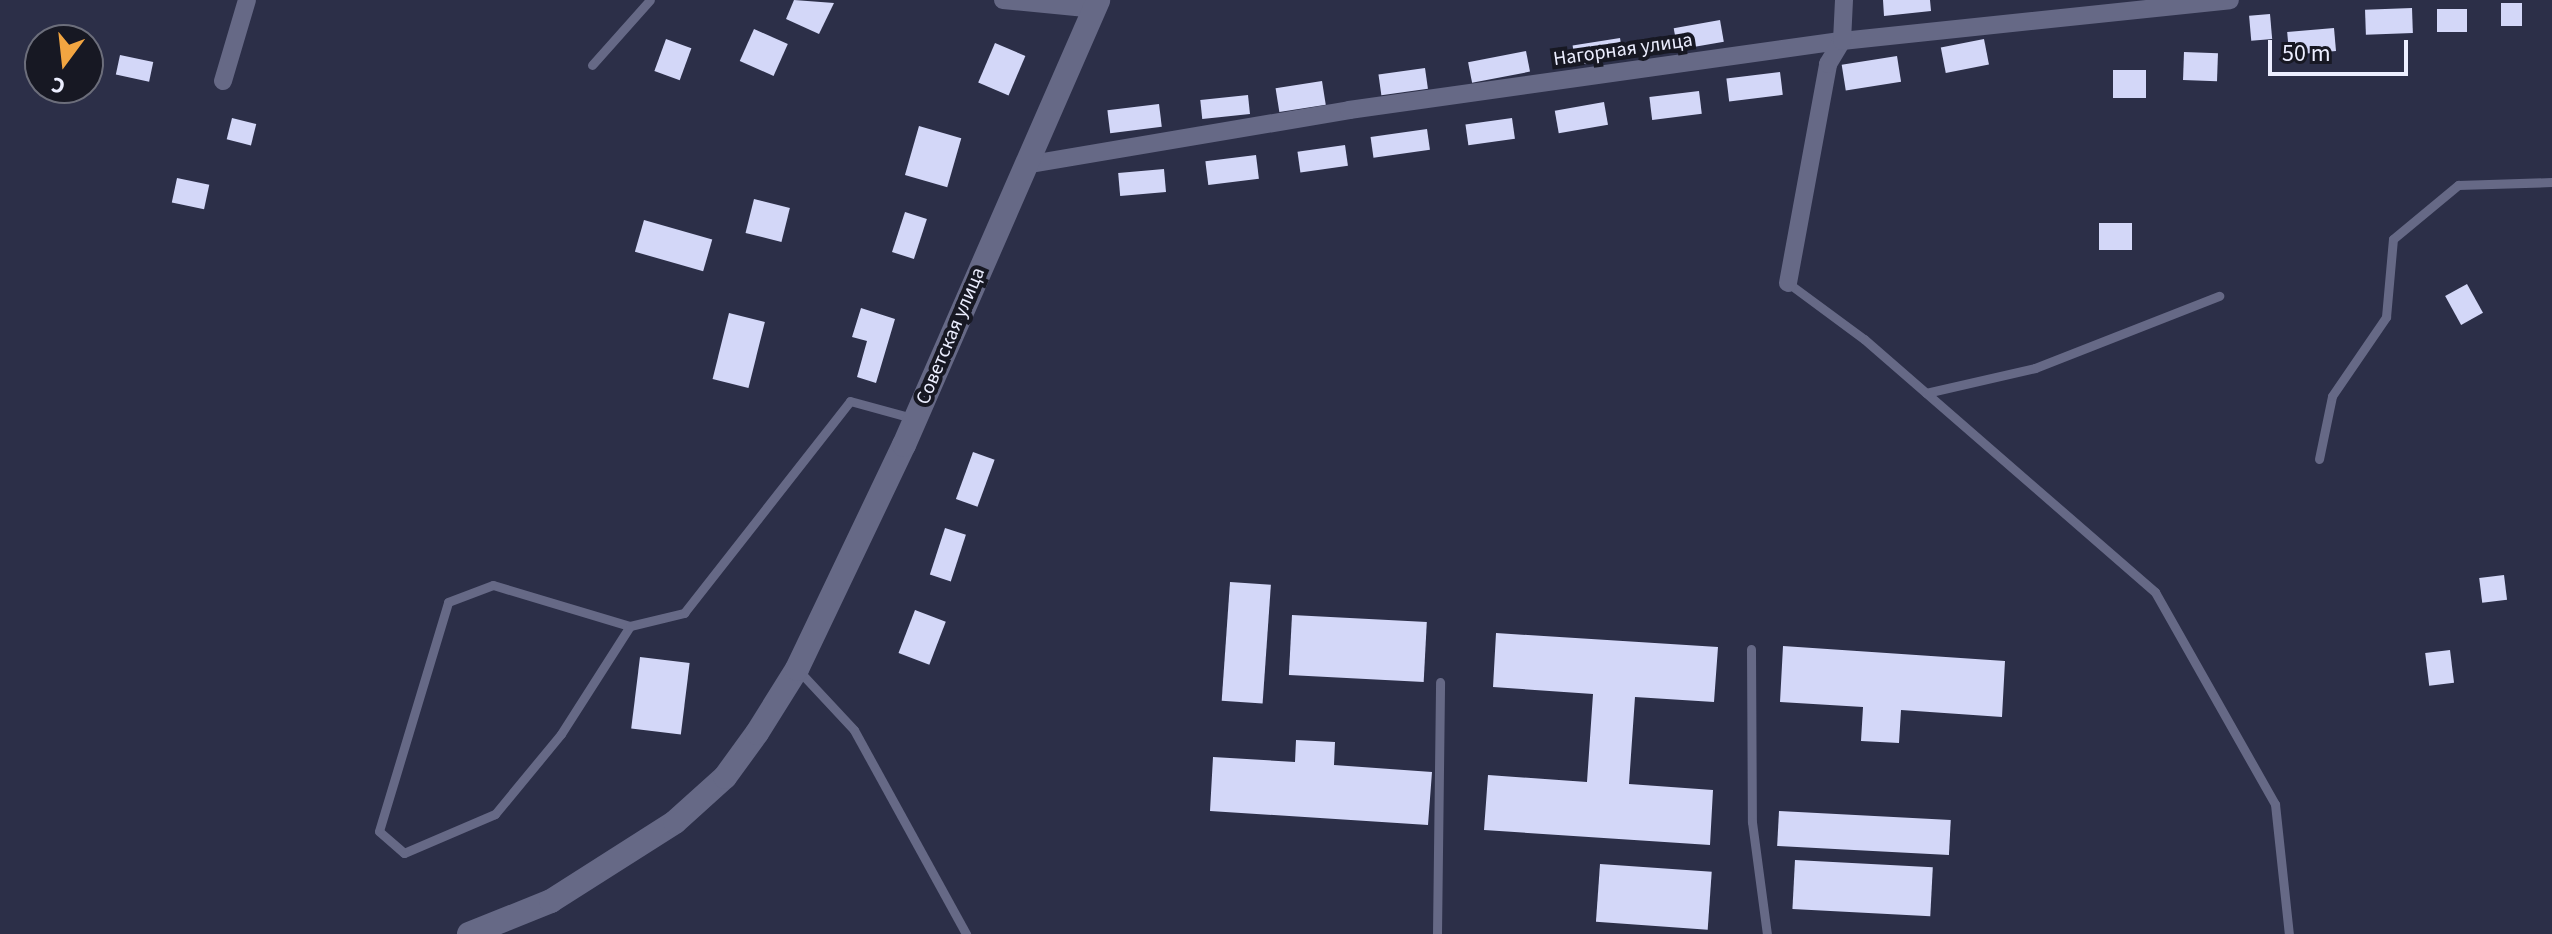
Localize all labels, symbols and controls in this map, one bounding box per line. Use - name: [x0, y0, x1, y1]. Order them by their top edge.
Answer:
- north arrow: [24, 24, 104, 104]
- scale bar: [2272, 24, 2412, 74]
- street label: Нагорная улица: [1552, 28, 1694, 72]
- text: 50 m: [2282, 36, 2331, 71]
- text: С: [48, 68, 69, 102]
- street label: Советская улица: [911, 264, 991, 408]

